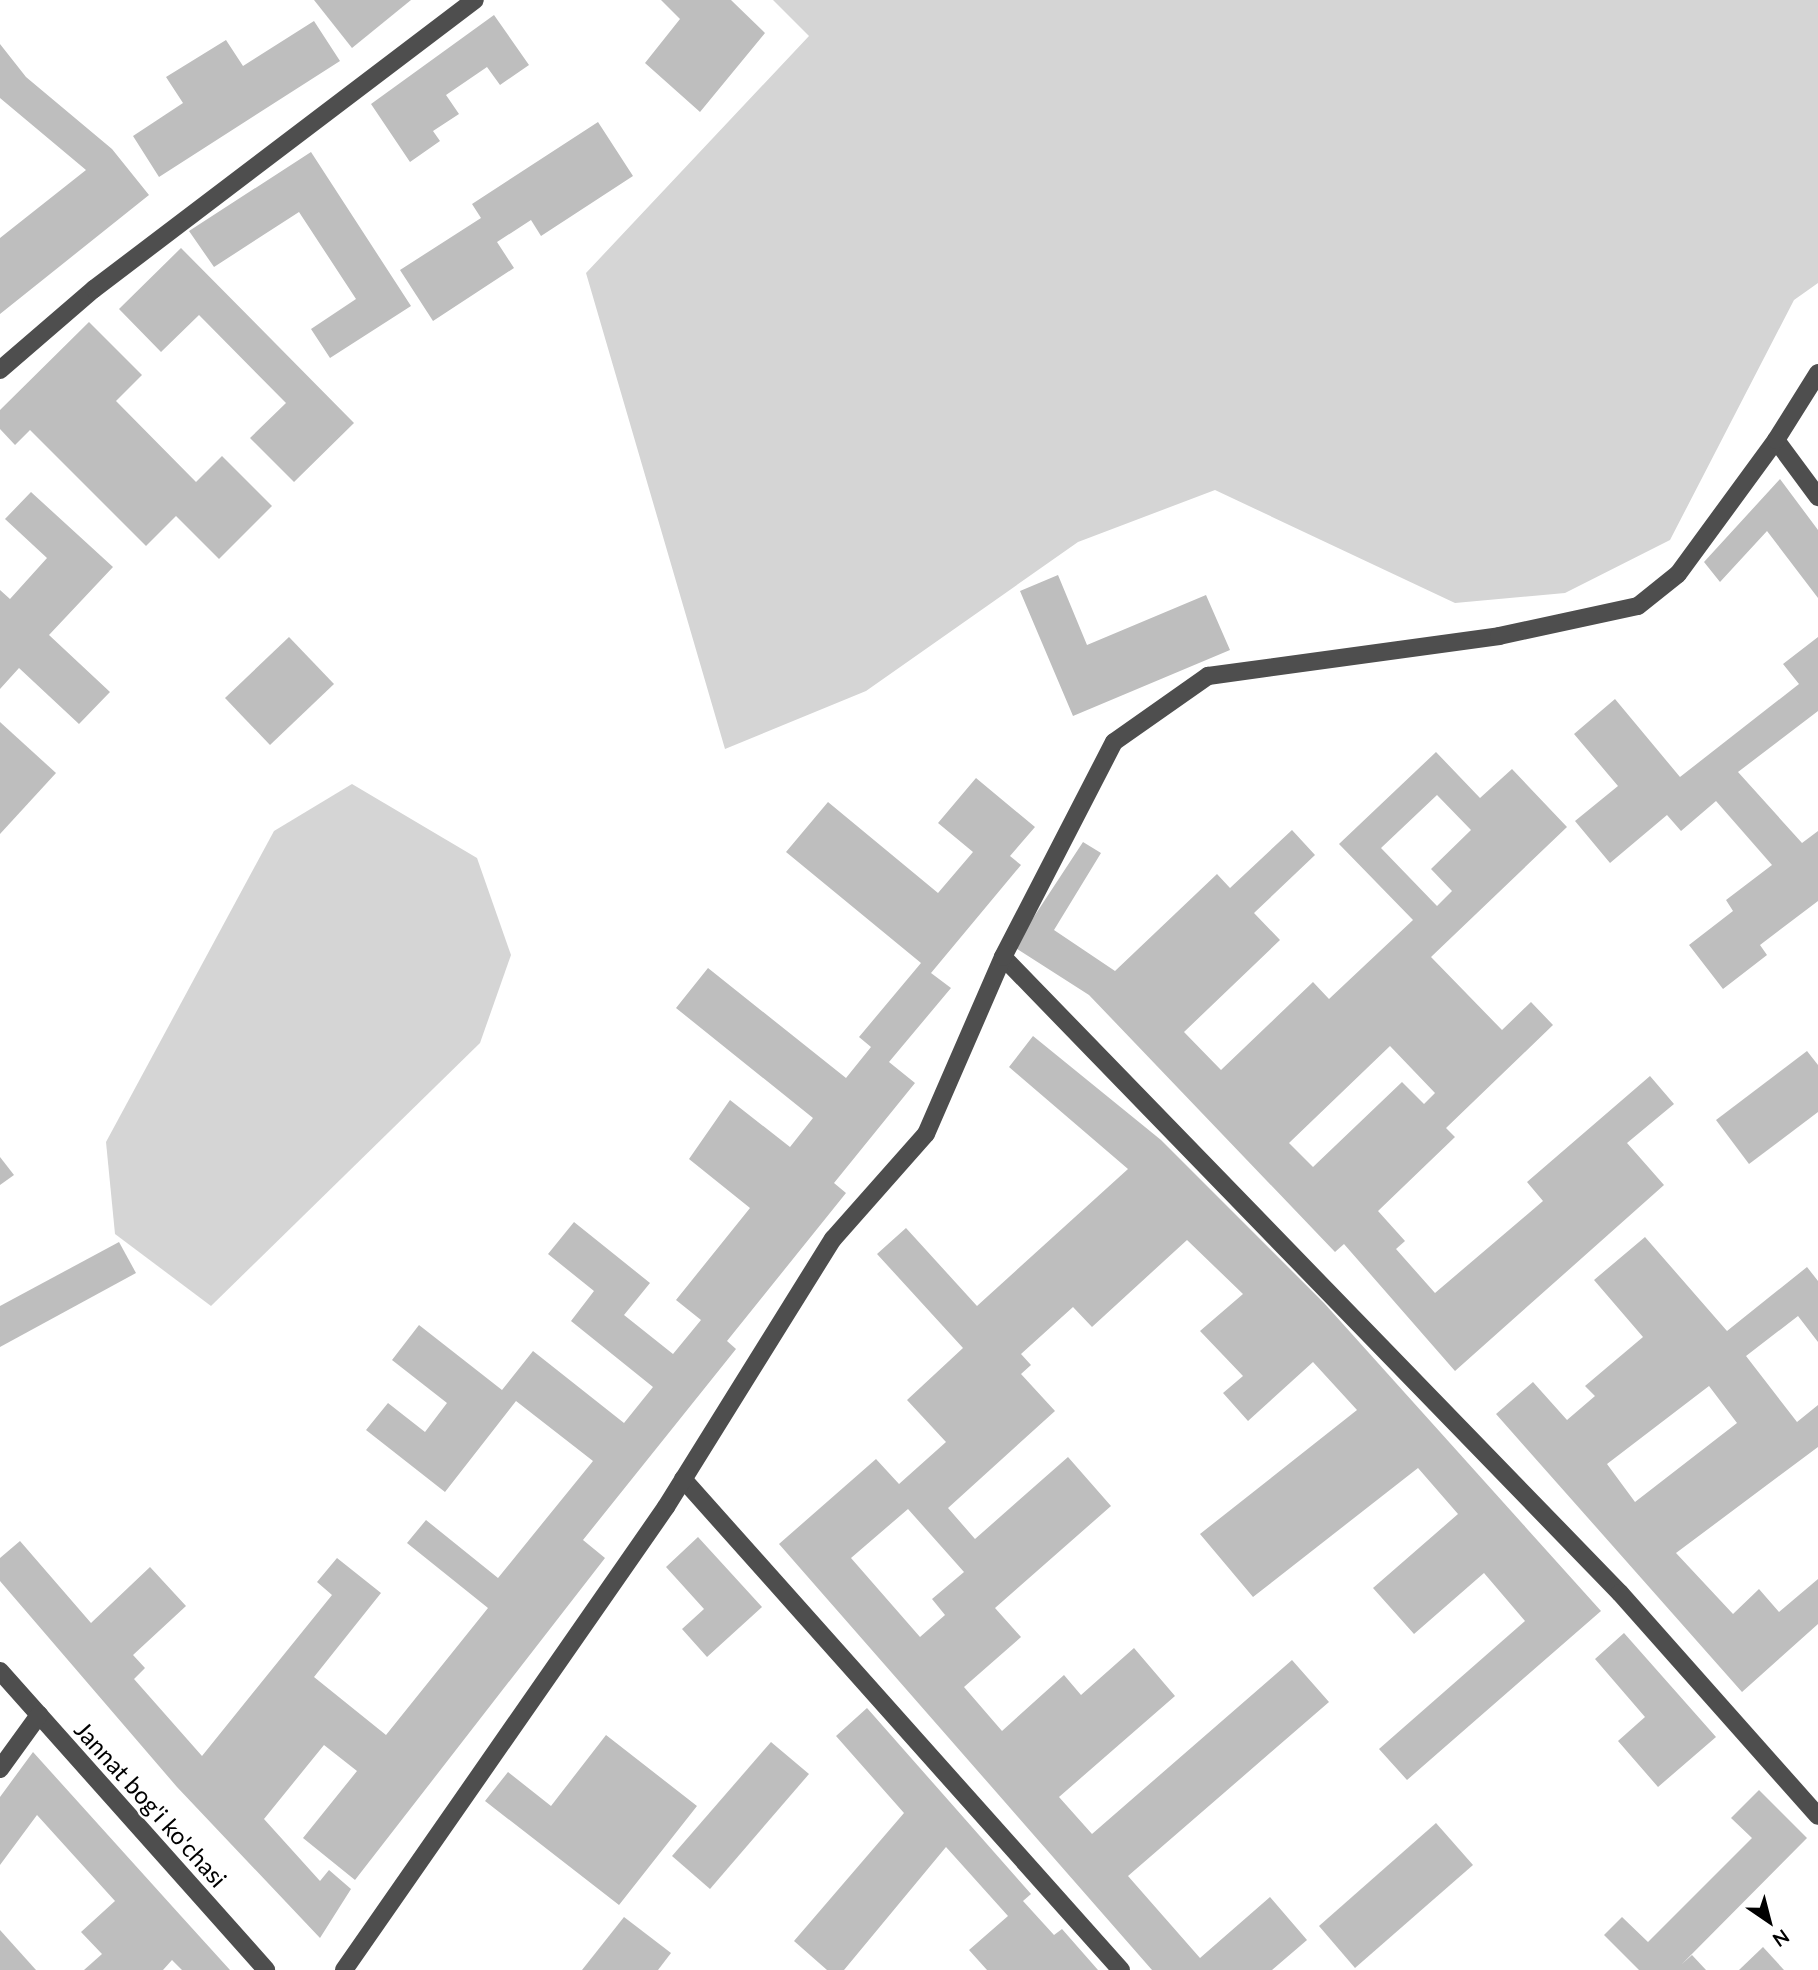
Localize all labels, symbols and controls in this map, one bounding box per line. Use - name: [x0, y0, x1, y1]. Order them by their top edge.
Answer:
- street label: Jannat bog'i ko'chasi: [69, 1715, 233, 1893]
- north arrow: [1734, 1886, 1804, 1956]
- text: N: [1769, 1925, 1794, 1952]

